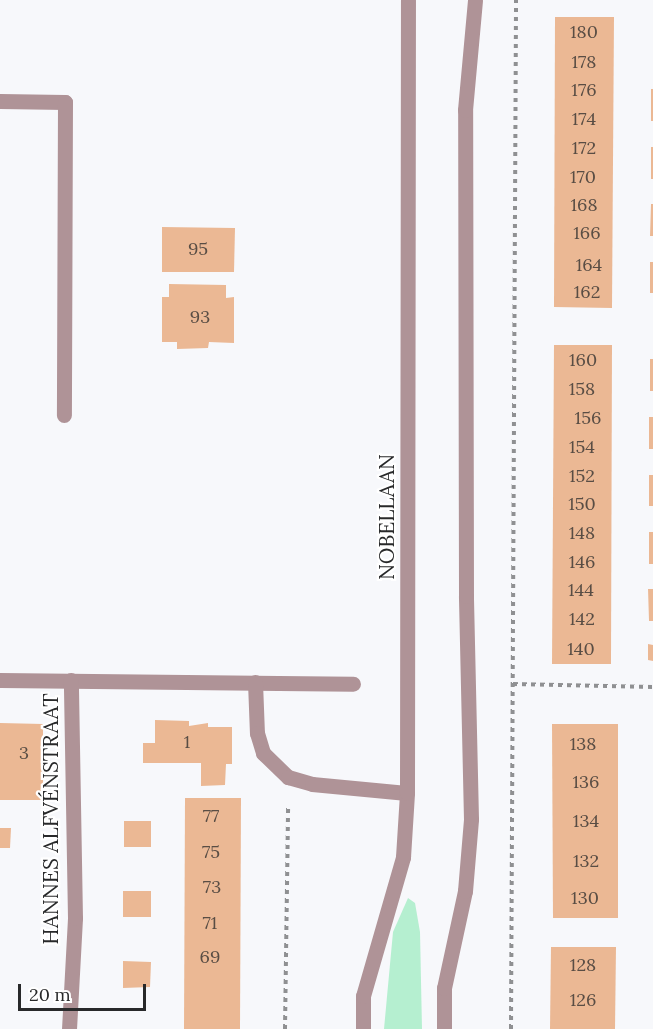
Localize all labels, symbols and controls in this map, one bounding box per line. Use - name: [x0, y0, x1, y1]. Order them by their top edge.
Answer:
- house number: 180: [570, 21, 598, 43]
- house number: 178: [572, 51, 596, 73]
- house number: 176: [571, 79, 597, 101]
- house number: 174: [572, 108, 596, 130]
- house number: 172: [572, 137, 596, 159]
- house number: 170: [570, 166, 596, 188]
- house number: 168: [570, 194, 598, 216]
- house number: 166: [573, 222, 601, 244]
- house number: 95: [188, 238, 208, 260]
- house number: 164: [576, 254, 602, 276]
- house number: 162: [574, 281, 600, 303]
- house number: 93: [190, 306, 210, 328]
- house number: 160: [569, 349, 597, 371]
- house number: 158: [569, 378, 595, 400]
- house number: 156: [575, 407, 601, 429]
- house number: 154: [569, 436, 595, 458]
- street label: NOBELLAAN: [374, 454, 400, 580]
- house number: 152: [569, 465, 595, 487]
- house number: 150: [568, 493, 596, 515]
- house number: 148: [569, 522, 595, 544]
- house number: 146: [569, 551, 595, 573]
- house number: 144: [568, 579, 594, 601]
- house number: 142: [569, 608, 595, 630]
- house number: 140: [567, 638, 595, 660]
- street label: HANNES ALFVÉNSTRAAT: [38, 693, 64, 945]
- house number: 1: [184, 731, 190, 753]
- house number: 138: [570, 733, 596, 755]
- house number: 3: [19, 742, 29, 764]
- house number: 136: [573, 771, 599, 793]
- house number: 77: [203, 805, 219, 827]
- house number: 134: [573, 810, 599, 832]
- house number: 75: [202, 841, 220, 863]
- house number: 132: [573, 850, 599, 872]
- house number: 73: [203, 876, 221, 898]
- house number: 130: [571, 887, 599, 909]
- house number: 71: [203, 912, 217, 934]
- house number: 69: [200, 946, 220, 968]
- house number: 128: [570, 954, 596, 976]
- scale bar: [21, 972, 148, 1010]
- text: 20 m: [29, 983, 71, 1006]
- house number: 126: [570, 989, 596, 1011]

